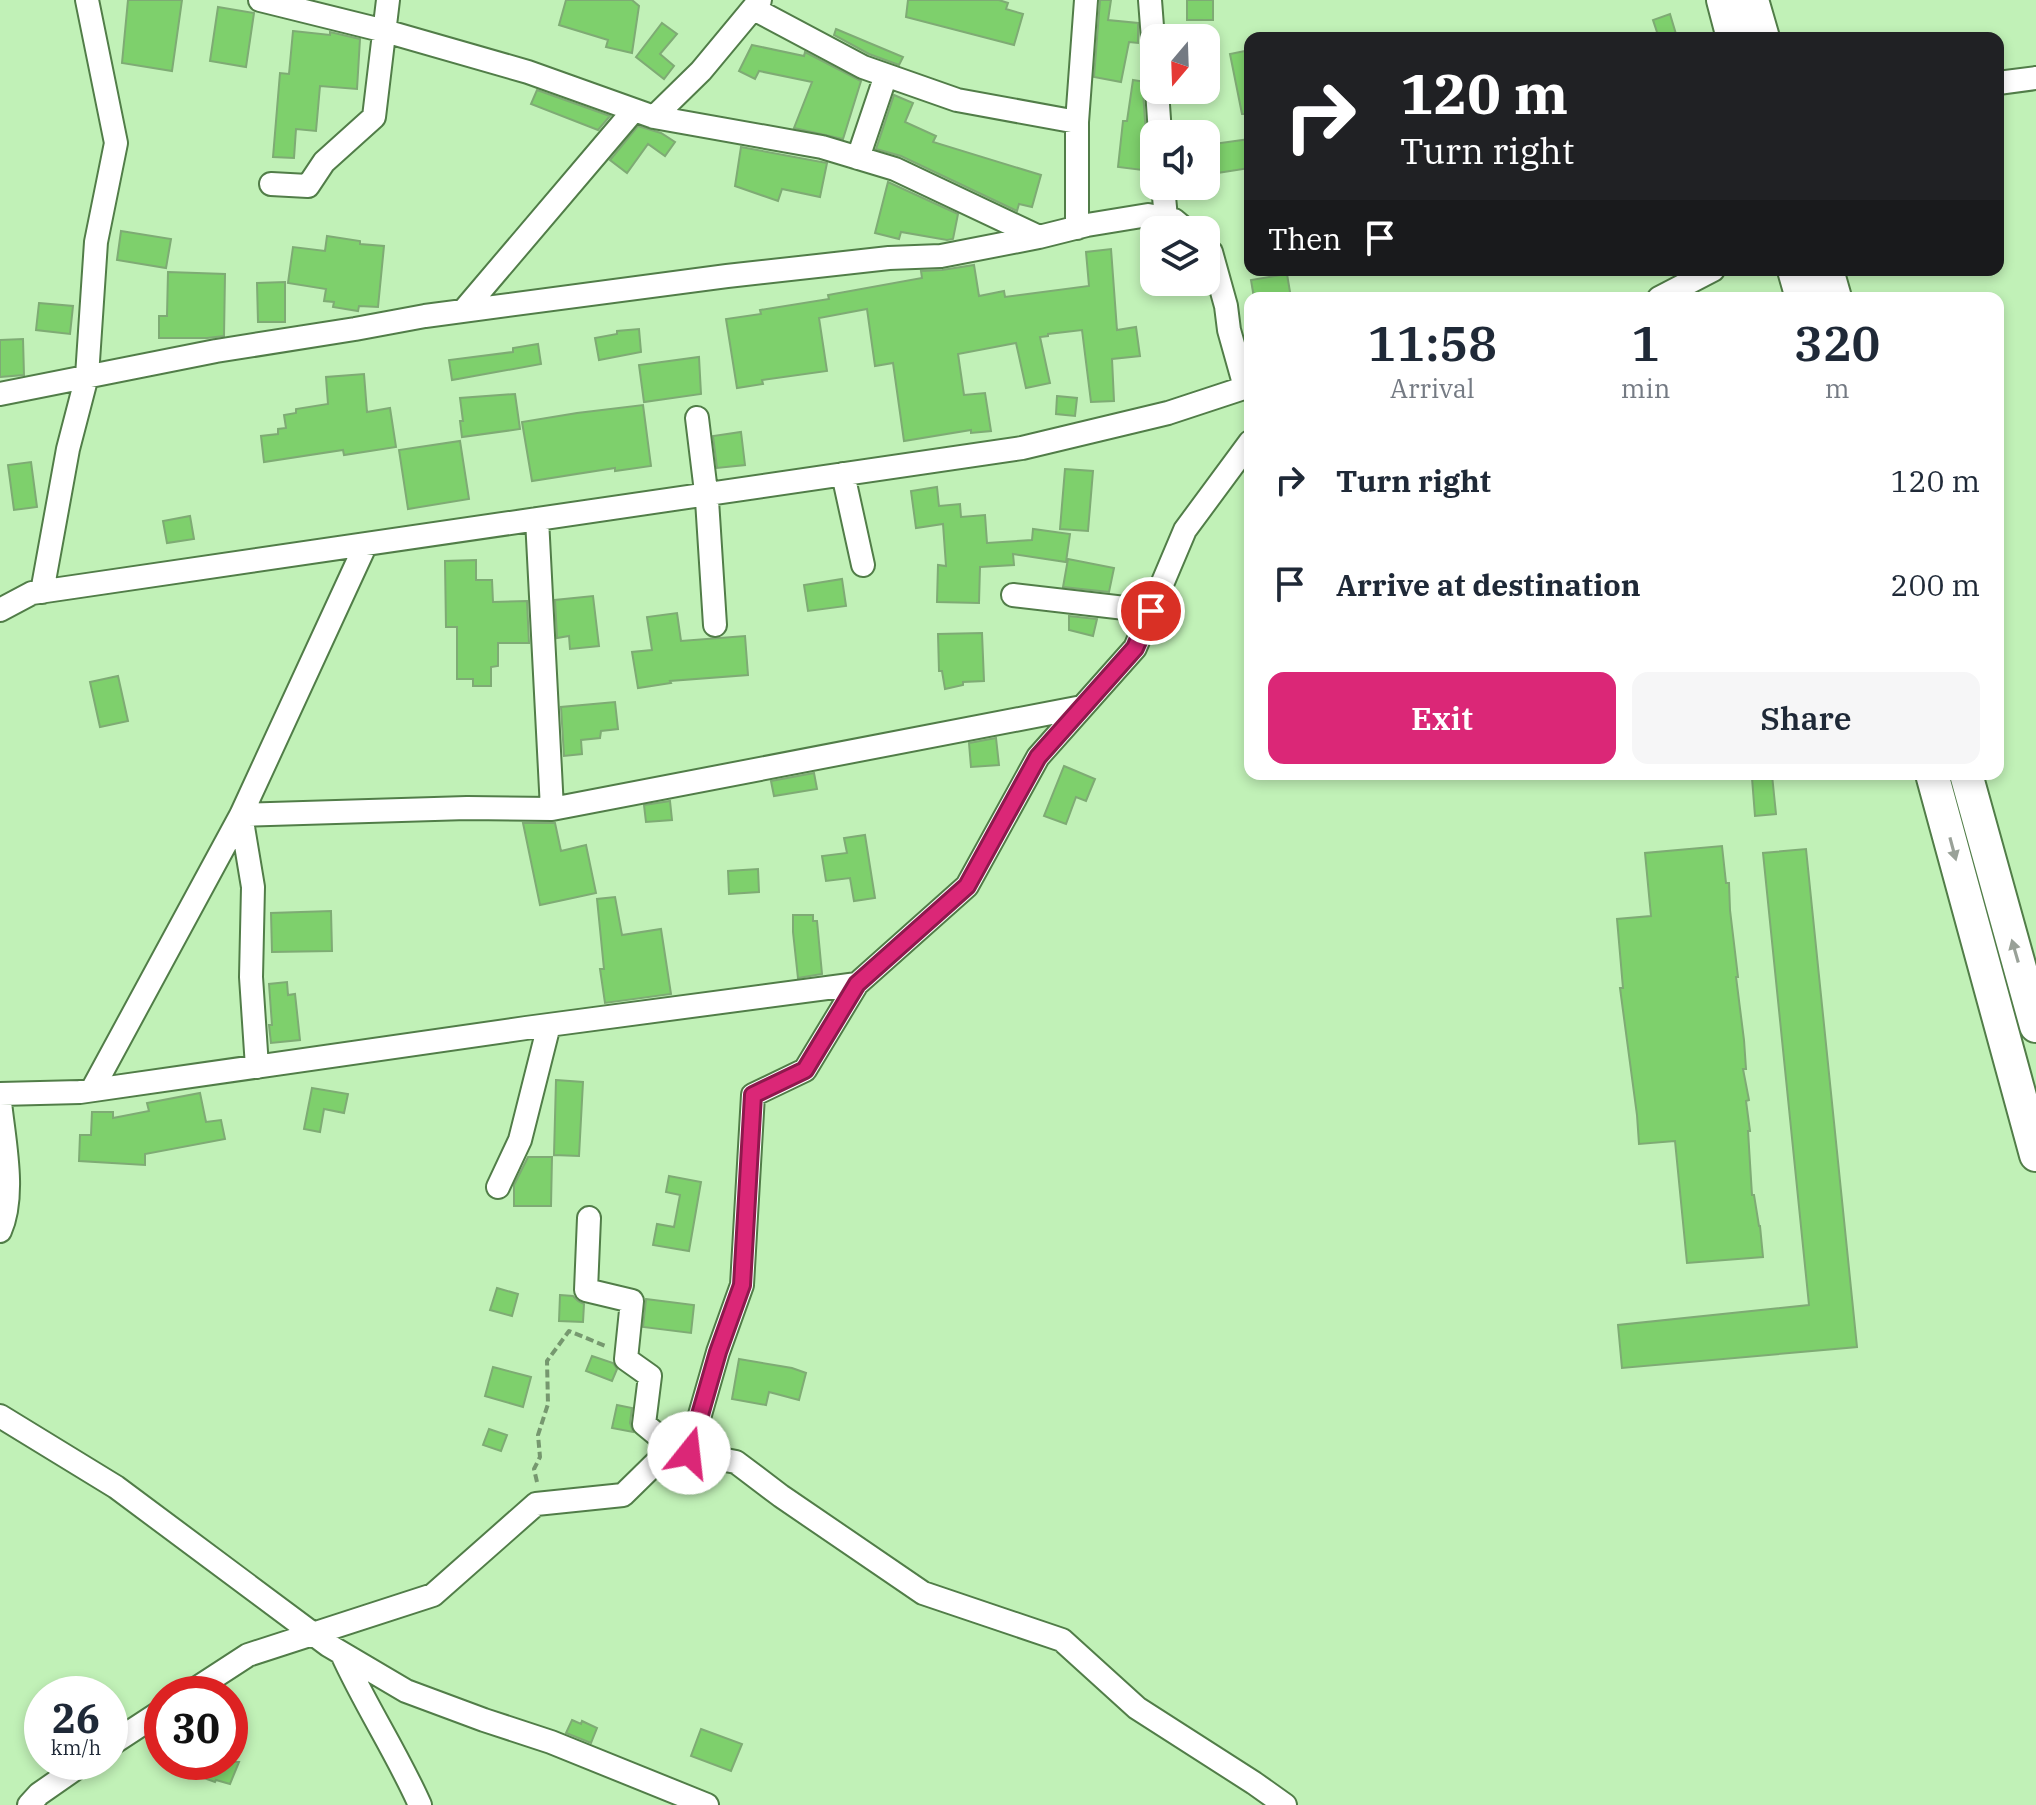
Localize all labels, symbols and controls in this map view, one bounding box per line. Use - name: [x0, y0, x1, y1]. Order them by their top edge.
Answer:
- north arrow: [1140, 24, 1220, 104]
- map controls: [1140, 24, 1220, 296]
- text: 120 m: [1400, 57, 1568, 129]
- icon: right: [1268, 64, 1372, 168]
- button: sound: [1140, 120, 1220, 200]
- text: Turn right: [1400, 127, 1574, 174]
- button: layers: [1140, 216, 1220, 296]
- icon: arrive: [1358, 216, 1402, 260]
- text: Then: [1268, 219, 1342, 258]
- text: 11:58: [1368, 312, 1497, 374]
- text: 1: [1631, 312, 1660, 374]
- text: 320: [1794, 312, 1880, 374]
- text: Arrival: [1390, 371, 1475, 405]
- text: min: [1621, 371, 1670, 405]
- text: m: [1825, 371, 1850, 405]
- icon: right: [1268, 458, 1312, 502]
- text: Turn right: [1336, 461, 1491, 500]
- text: 120 m: [1890, 461, 1980, 500]
- icon: arrive: [1268, 562, 1312, 606]
- text: Arrive at destination: [1336, 565, 1641, 604]
- text: 200 m: [1890, 565, 1980, 604]
- pin: [1117, 577, 1185, 645]
- icon: arrive: [1129, 589, 1173, 633]
- button: Exit: [1268, 672, 1616, 764]
- button: Share: [1632, 672, 1980, 764]
- one-way arrow: [1947, 837, 1959, 862]
- one-way arrow: [2008, 939, 2021, 963]
- position arrow: [647, 1411, 731, 1495]
- speed limit sign: 30: [144, 1676, 248, 1780]
- text: 26: [52, 1692, 100, 1744]
- text: km/h: [51, 1734, 101, 1761]

